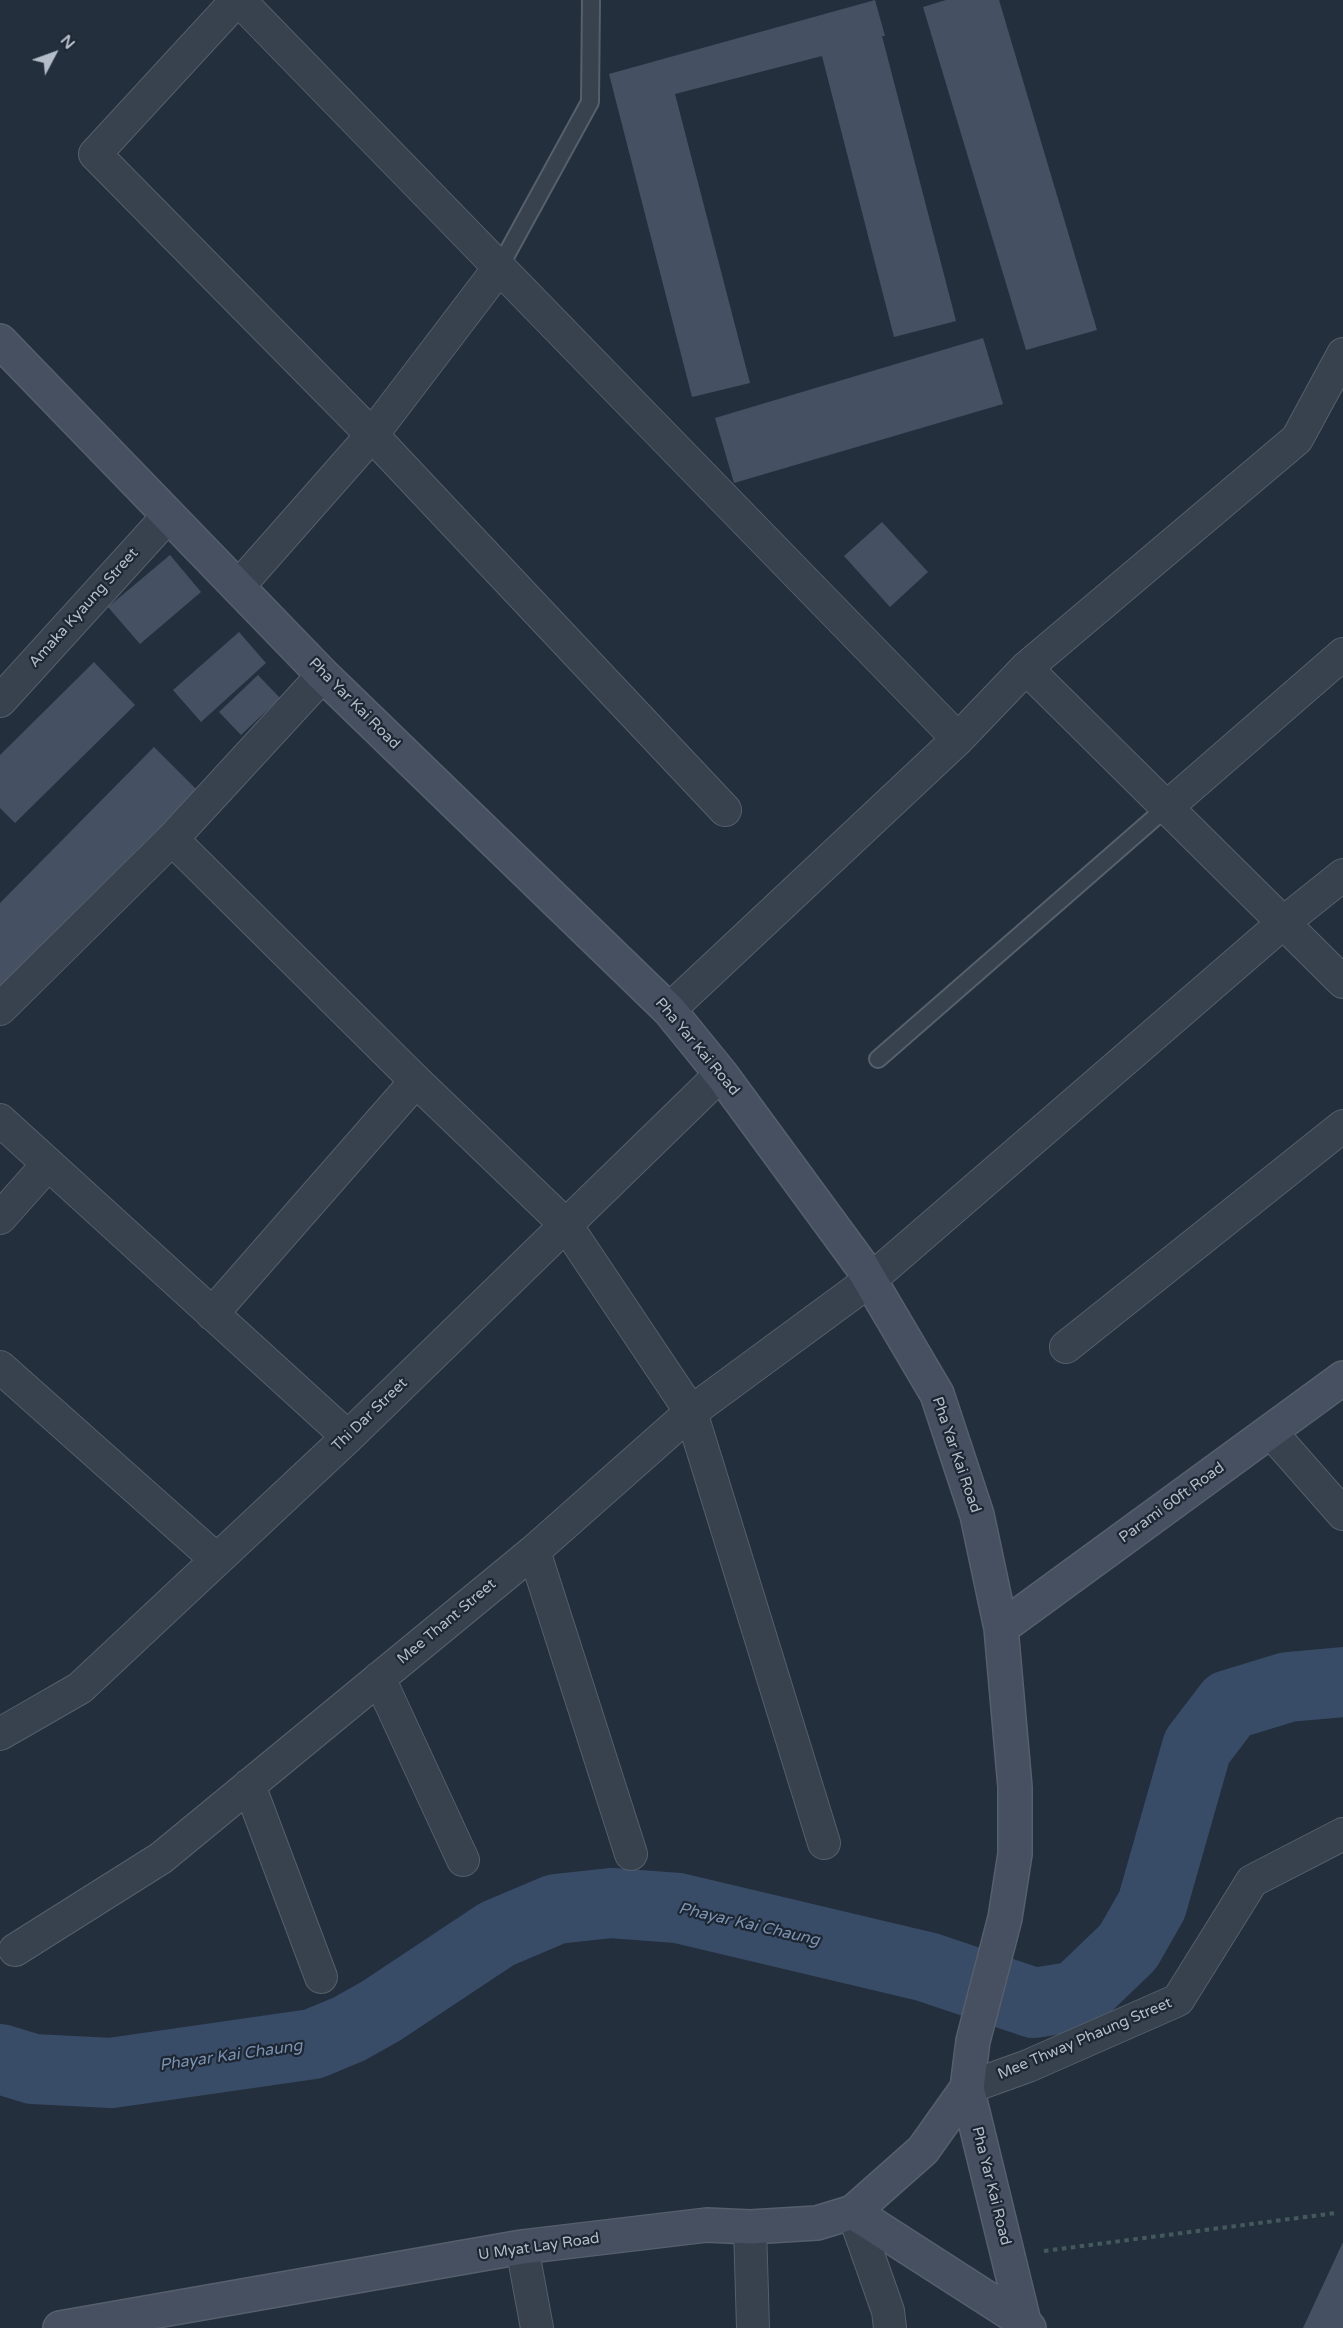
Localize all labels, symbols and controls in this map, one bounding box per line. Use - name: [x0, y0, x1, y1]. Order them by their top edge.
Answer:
- north arrow: [24, 24, 84, 84]
- text: N: [56, 31, 79, 54]
- street label: Amaka Kyaung Street: [26, 545, 142, 671]
- street label: Pha Yar Kai Road: [305, 655, 403, 753]
- street label: Pha Yar Kai Road: [651, 995, 743, 1099]
- street label: Thi Dar Street: [329, 1375, 411, 1455]
- street label: Pha Yar Kai Road: [928, 1395, 984, 1515]
- street label: Parami 60ft Road: [1116, 1459, 1228, 1547]
- street label: Mee Thant Street: [394, 1576, 500, 1668]
- water label: Phayar Kai Chaung: [677, 1899, 821, 1951]
- street label: Mee Thway Phaung Street: [995, 1994, 1175, 2084]
- water label: Phayar Kai Chaung: [158, 2036, 304, 2076]
- street label: Pha Yar Kai Road: [968, 2125, 1014, 2247]
- street label: U Myat Lay Road: [477, 2230, 601, 2264]

